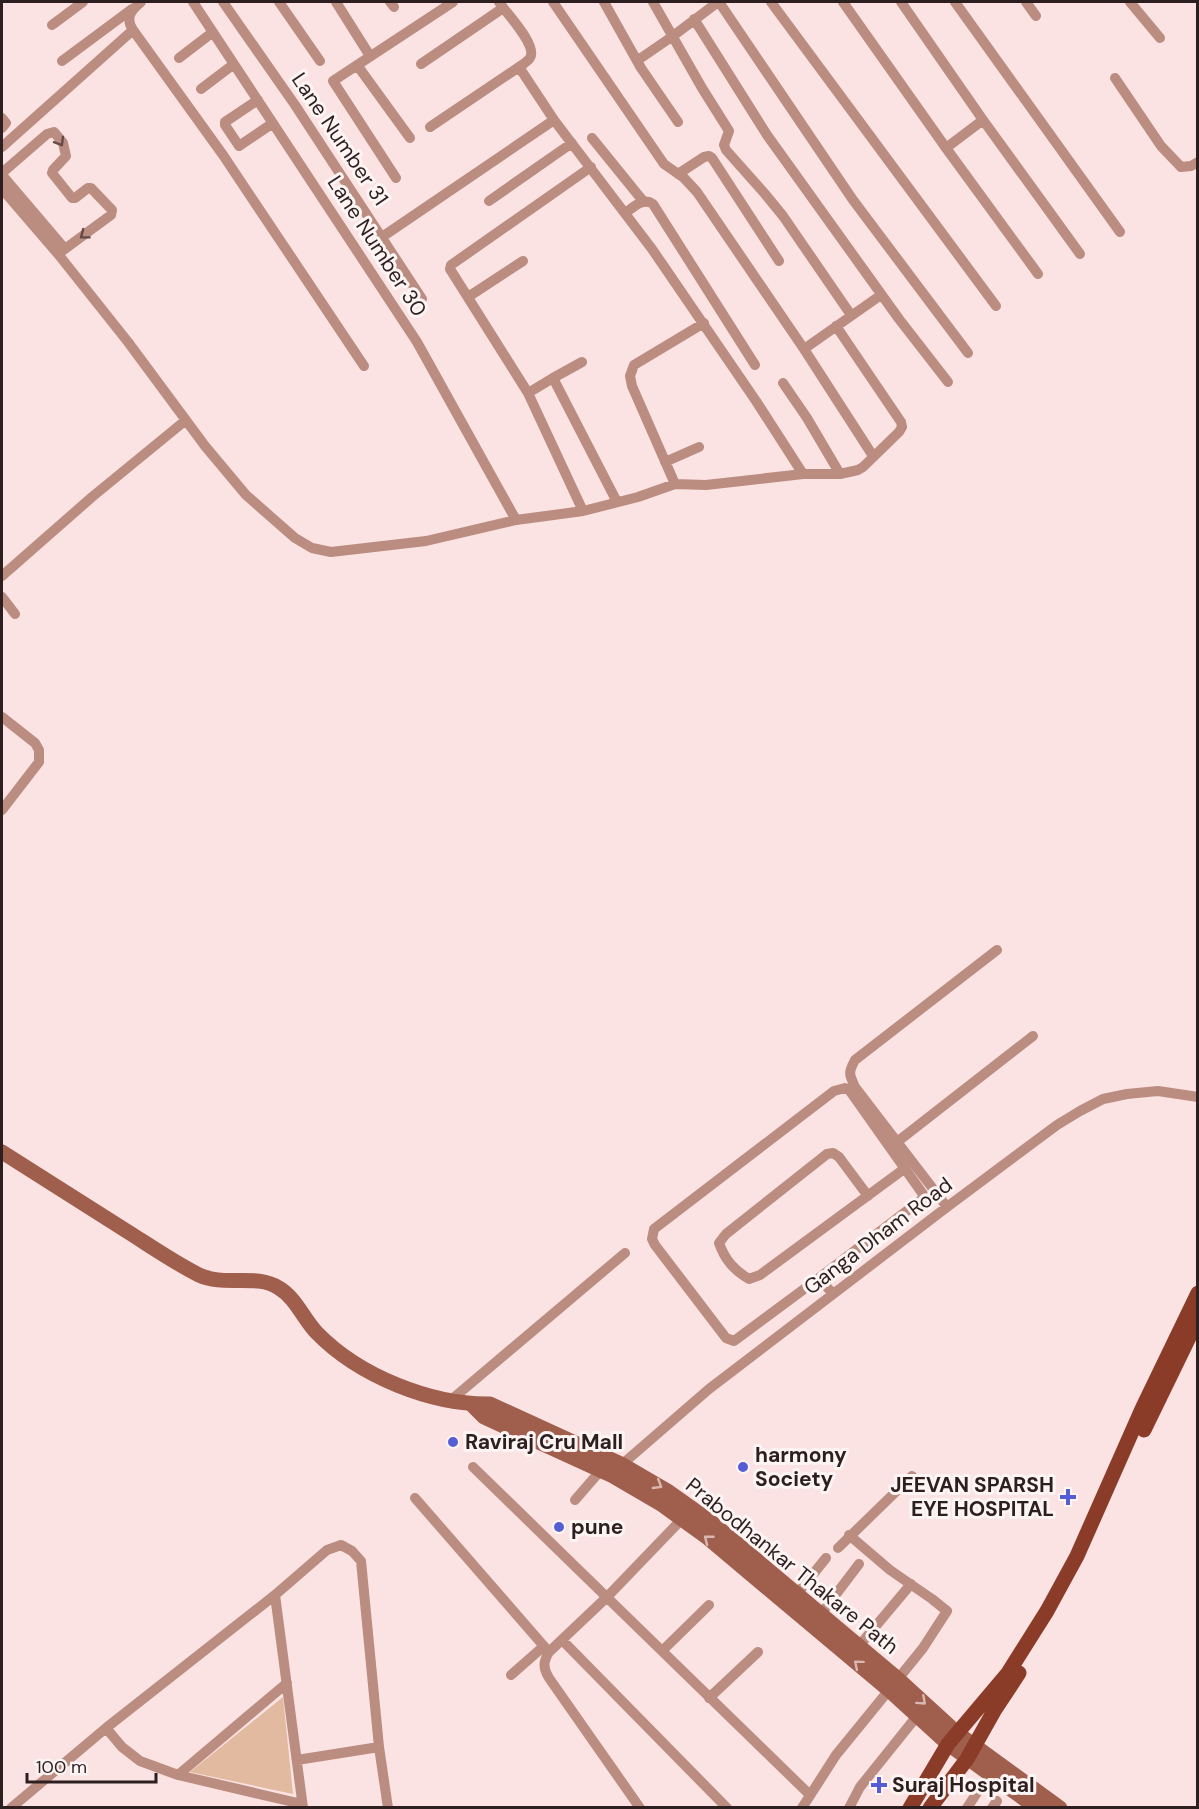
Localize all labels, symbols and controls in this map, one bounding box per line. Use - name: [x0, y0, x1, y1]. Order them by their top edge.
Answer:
- street label: Lane Number 31: [285, 67, 395, 211]
- one-way arrow: [53, 136, 64, 147]
- street label: Lane Number 30: [321, 170, 433, 322]
- one-way arrow: [80, 227, 91, 238]
- street label: Ganga Dham Road: [798, 1171, 958, 1301]
- place label: Raviraj Cru Mall: [465, 1428, 623, 1456]
- marker: Raviraj Cru Mall: [446, 1435, 460, 1449]
- place label: harmony Society: [755, 1441, 847, 1493]
- marker: harmony Society: [736, 1460, 750, 1474]
- street label: Prabodhankar Thakare Path: [680, 1471, 904, 1661]
- place label: JEEVAN SPARSH EYE HOSPITAL: [890, 1471, 1054, 1523]
- one-way arrow: [652, 1478, 662, 1490]
- marker: JEEVAN SPARSH EYE HOSPITAL: [1059, 1488, 1077, 1506]
- place label: pune: [571, 1513, 623, 1541]
- marker: pune: [552, 1520, 566, 1534]
- one-way arrow: [704, 1535, 715, 1546]
- one-way arrow: [854, 1660, 865, 1671]
- one-way arrow: [916, 1694, 926, 1705]
- scale bar: [27, 1746, 156, 1784]
- text: 100 m: [36, 1755, 87, 1779]
- place label: Suraj Hospital: [892, 1771, 1035, 1799]
- marker: Suraj Hospital: [870, 1776, 888, 1794]

